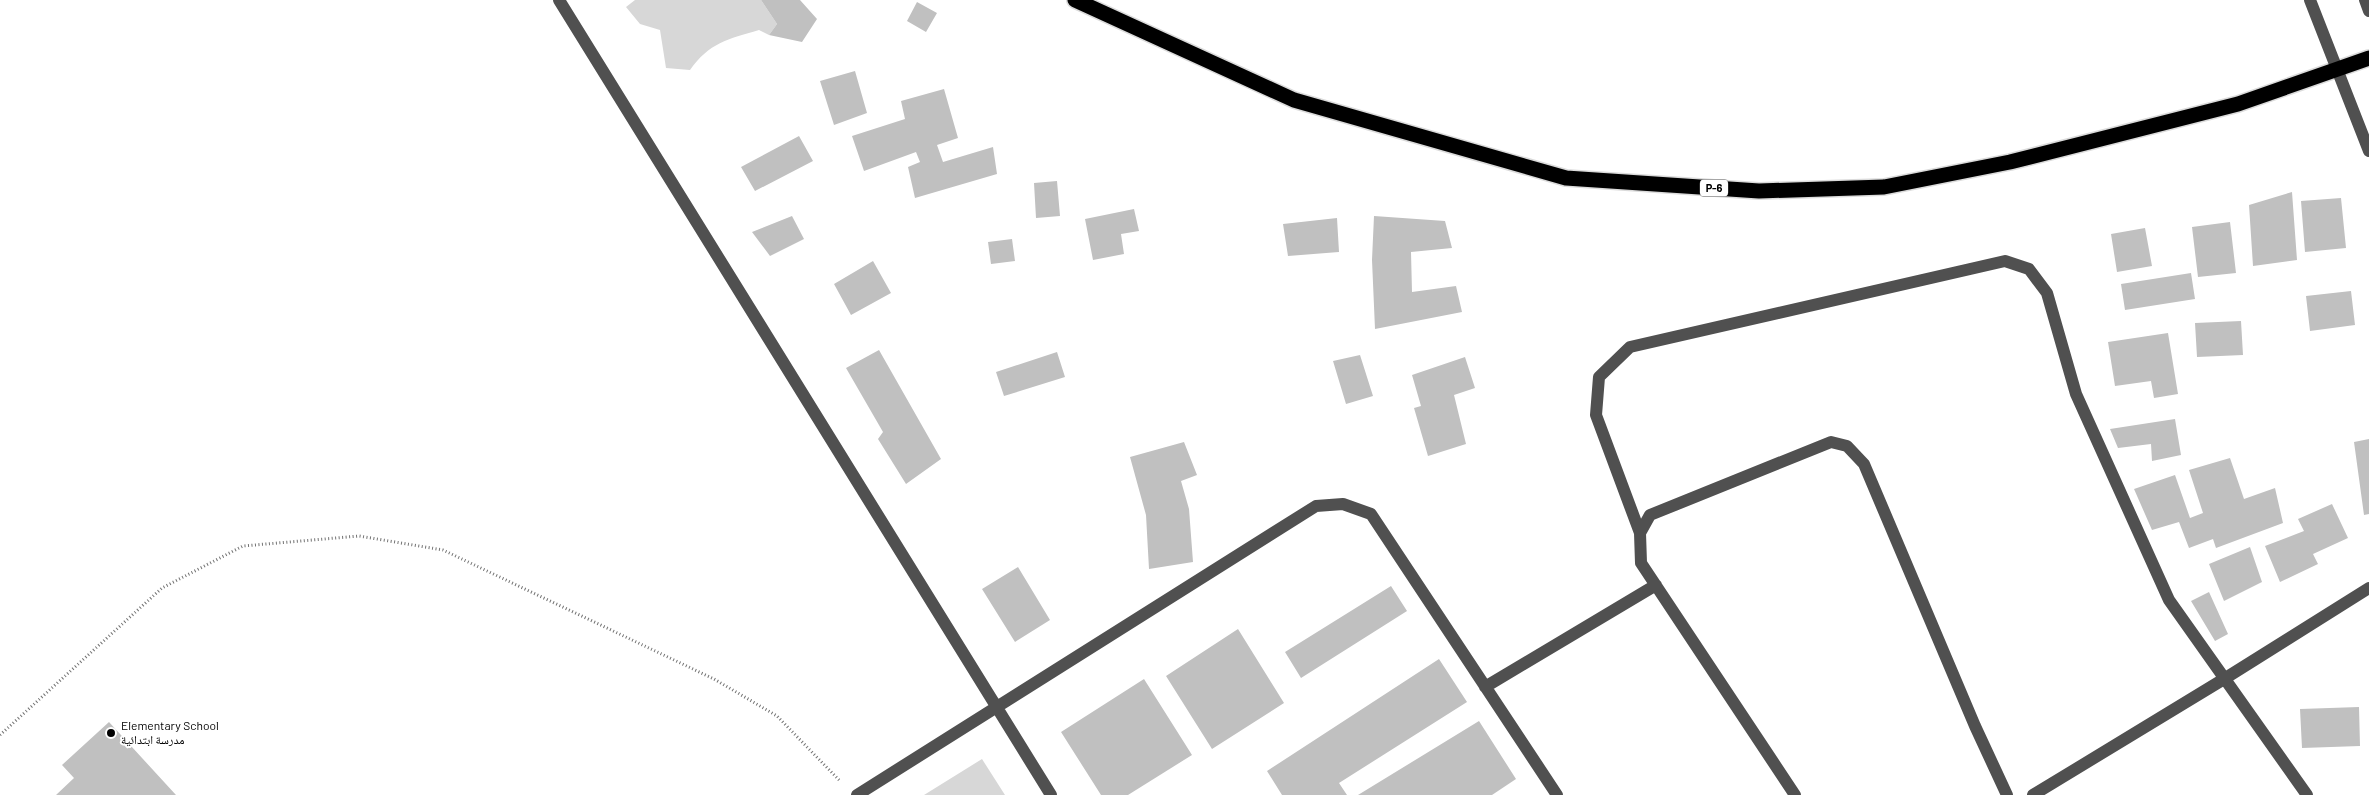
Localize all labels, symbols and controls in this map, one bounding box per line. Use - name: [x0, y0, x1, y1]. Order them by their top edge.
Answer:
- road number: P-6: [1700, 180, 1728, 197]
- place label: Elementary School مدرسة ابتدائية: [121, 718, 219, 747]
- marker: Elementary School مدرسة ابتدائية: [105, 727, 117, 739]

